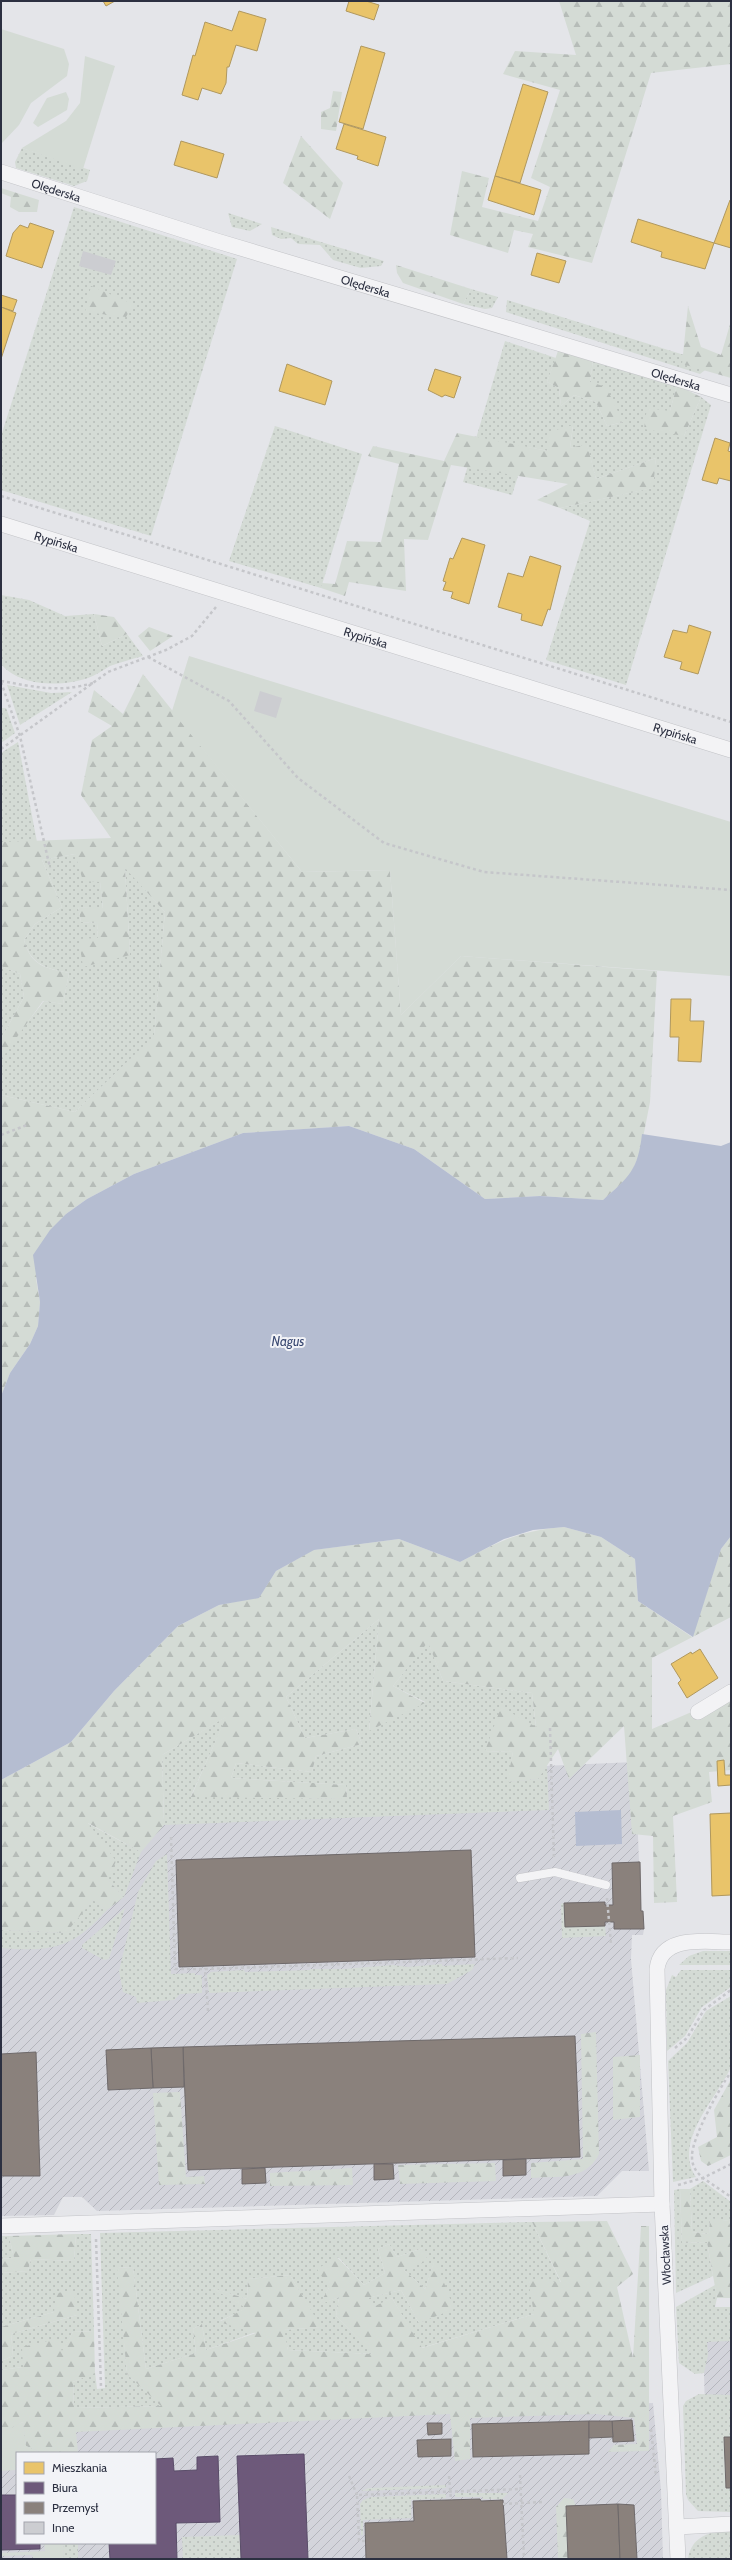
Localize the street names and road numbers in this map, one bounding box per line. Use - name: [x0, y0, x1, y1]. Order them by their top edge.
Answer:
- street label: Olęderska: [30, 175, 83, 205]
- street label: Olęderska: [339, 271, 392, 300]
- street label: Olęderska: [650, 364, 703, 393]
- street label: Rypińska: [33, 527, 80, 555]
- street label: Rypińska: [342, 623, 390, 651]
- street label: Rypińska: [652, 719, 699, 747]
- street label: Włocławska: [656, 2225, 674, 2285]

